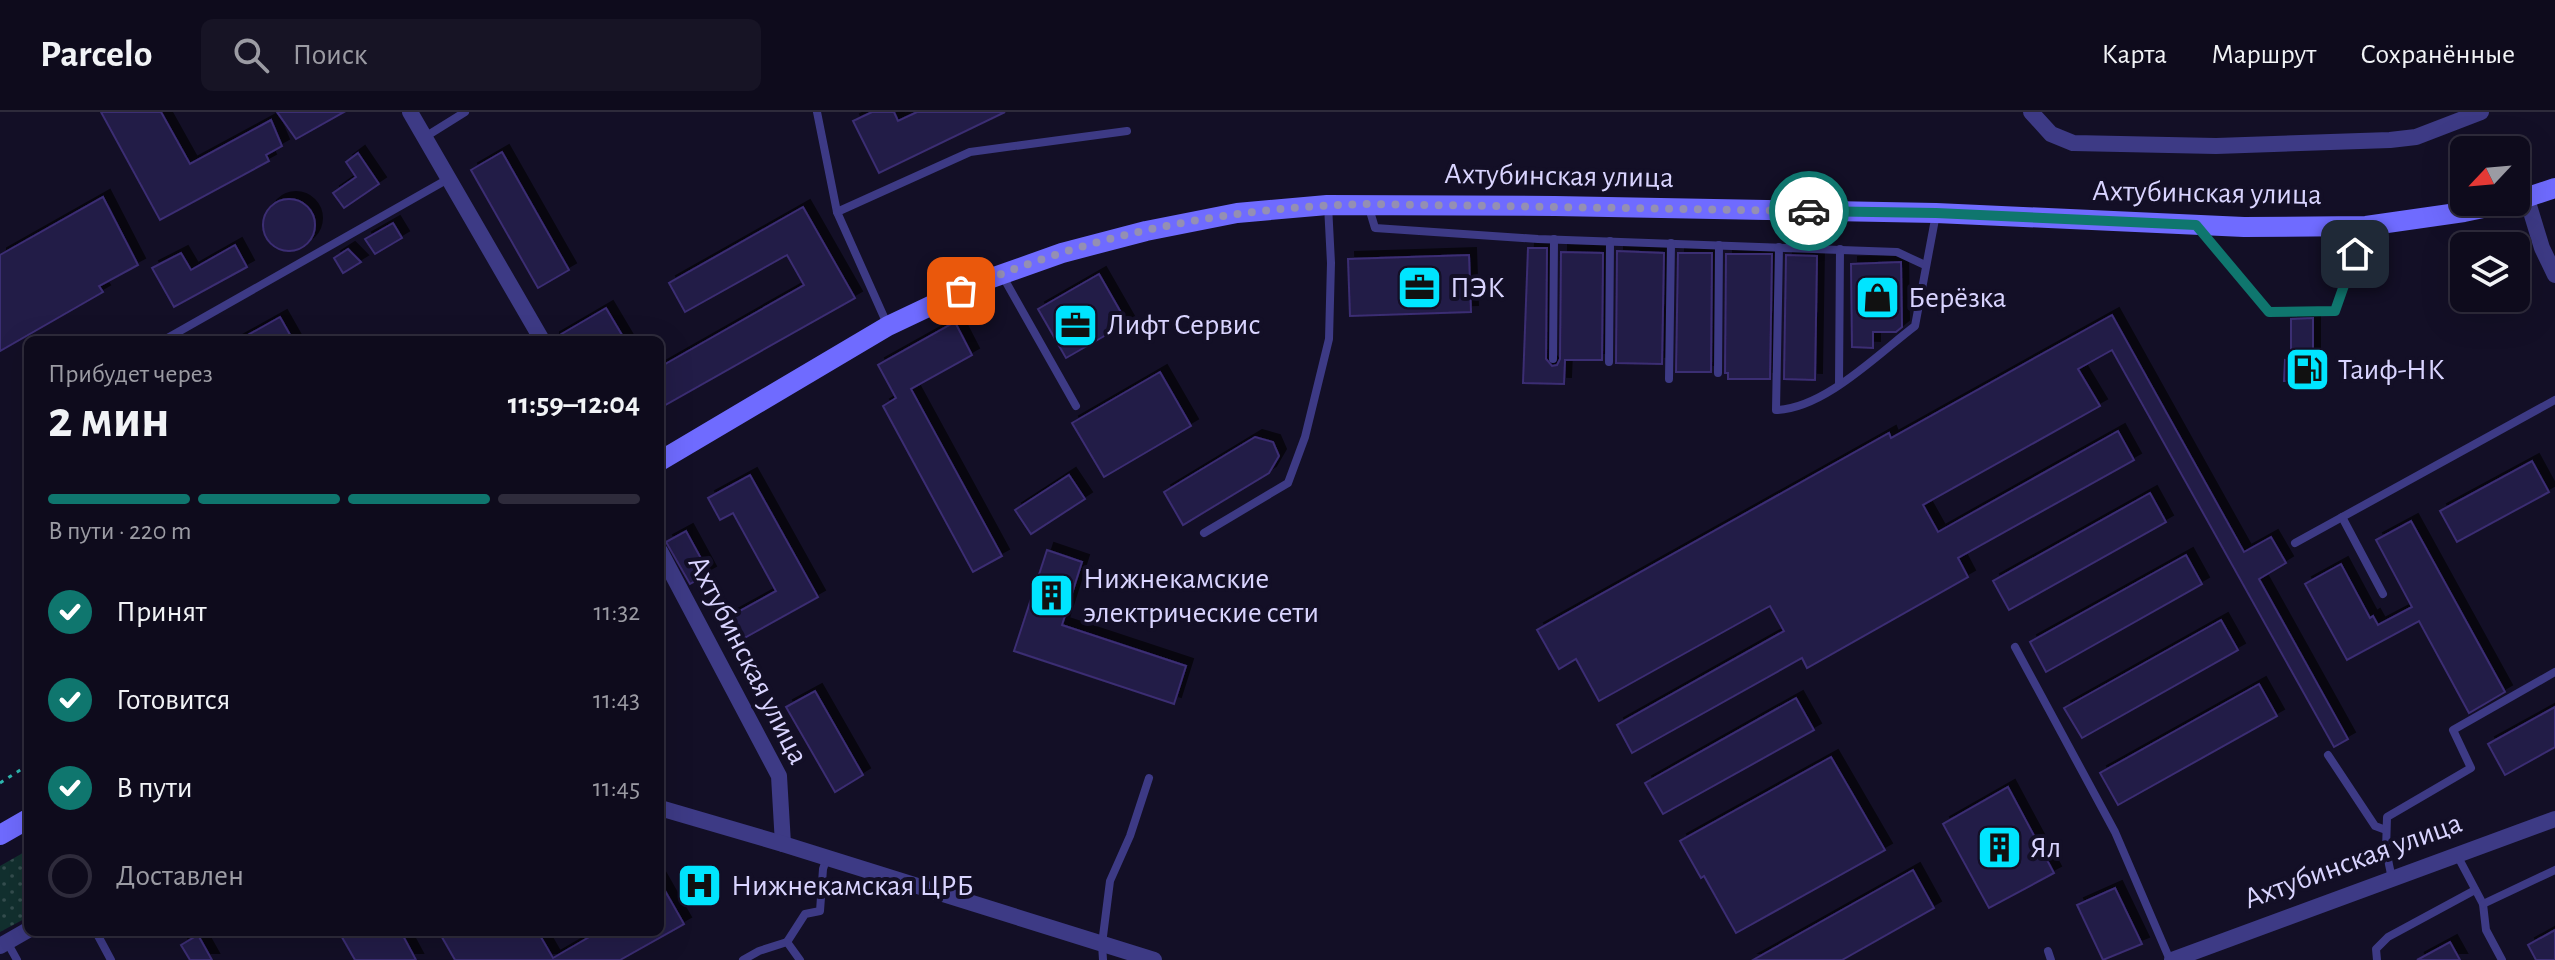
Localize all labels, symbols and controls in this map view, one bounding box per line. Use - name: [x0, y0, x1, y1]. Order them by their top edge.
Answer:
- search box: [201, 19, 761, 91]
- icon: search: [229, 33, 273, 77]
- text: Parcelo: [40, 36, 153, 74]
- text: Поиск: [293, 40, 368, 70]
- text: Карта: [2101, 41, 2167, 69]
- text: Маршрут: [2211, 41, 2316, 69]
- text: Сохранённые: [2360, 41, 2515, 69]
- north arrow: [2450, 136, 2530, 216]
- map controls: [2450, 136, 2530, 312]
- street label: Ахтубинская улица: [1444, 159, 1674, 193]
- courier: [1769, 171, 1849, 251]
- street label: Ахтубинская улица: [2092, 176, 2322, 210]
- icon: car: [1787, 189, 1831, 233]
- pin: [2321, 220, 2389, 288]
- icon: home: [2333, 232, 2377, 276]
- button: layers: [2450, 232, 2530, 312]
- pin: [927, 257, 995, 325]
- office icon: ПЭК: [1395, 264, 1443, 312]
- icon: bag: [939, 269, 983, 313]
- place label: ПЭК: [1450, 273, 1505, 303]
- shop icon: Берёзка: [1853, 274, 1901, 322]
- place label: Берёзка: [1908, 283, 2006, 313]
- office icon: Лифт Сервис: [1052, 301, 1100, 349]
- place label: Лифт Сервис: [1107, 310, 1261, 340]
- fuel station icon: Таиф-НК: [2283, 346, 2331, 394]
- place label: Таиф-НК: [2338, 355, 2445, 385]
- text: Прибудет через: [48, 361, 213, 387]
- text: 11:59–12:04: [508, 389, 640, 419]
- text: 2 мин: [48, 394, 170, 446]
- text: В пути · 220 m: [48, 518, 191, 544]
- street label: Ахтубинская улица: [683, 551, 813, 769]
- place label: Нижнекамские электрические сети: [1083, 564, 1319, 628]
- building icon: Нижнекамские электрические сети: [1028, 572, 1076, 620]
- icon: check: [48, 590, 92, 634]
- text: Принят: [116, 597, 207, 627]
- text: 11:32: [594, 599, 640, 625]
- icon: check: [48, 678, 92, 722]
- text: Готовится: [116, 685, 230, 715]
- text: 11:43: [593, 687, 640, 713]
- icon: check: [48, 766, 92, 810]
- text: В пути: [116, 773, 193, 803]
- text: 11:45: [593, 775, 640, 801]
- street label: Ахтубинская улица: [2240, 808, 2466, 914]
- building icon: Ял: [1975, 824, 2023, 872]
- place label: Ял: [2030, 833, 2061, 863]
- text: Доставлен: [116, 861, 244, 891]
- hospital icon: Нижнекамская ЦРБ: [676, 862, 724, 910]
- place label: Нижнекамская ЦРБ: [731, 871, 974, 901]

